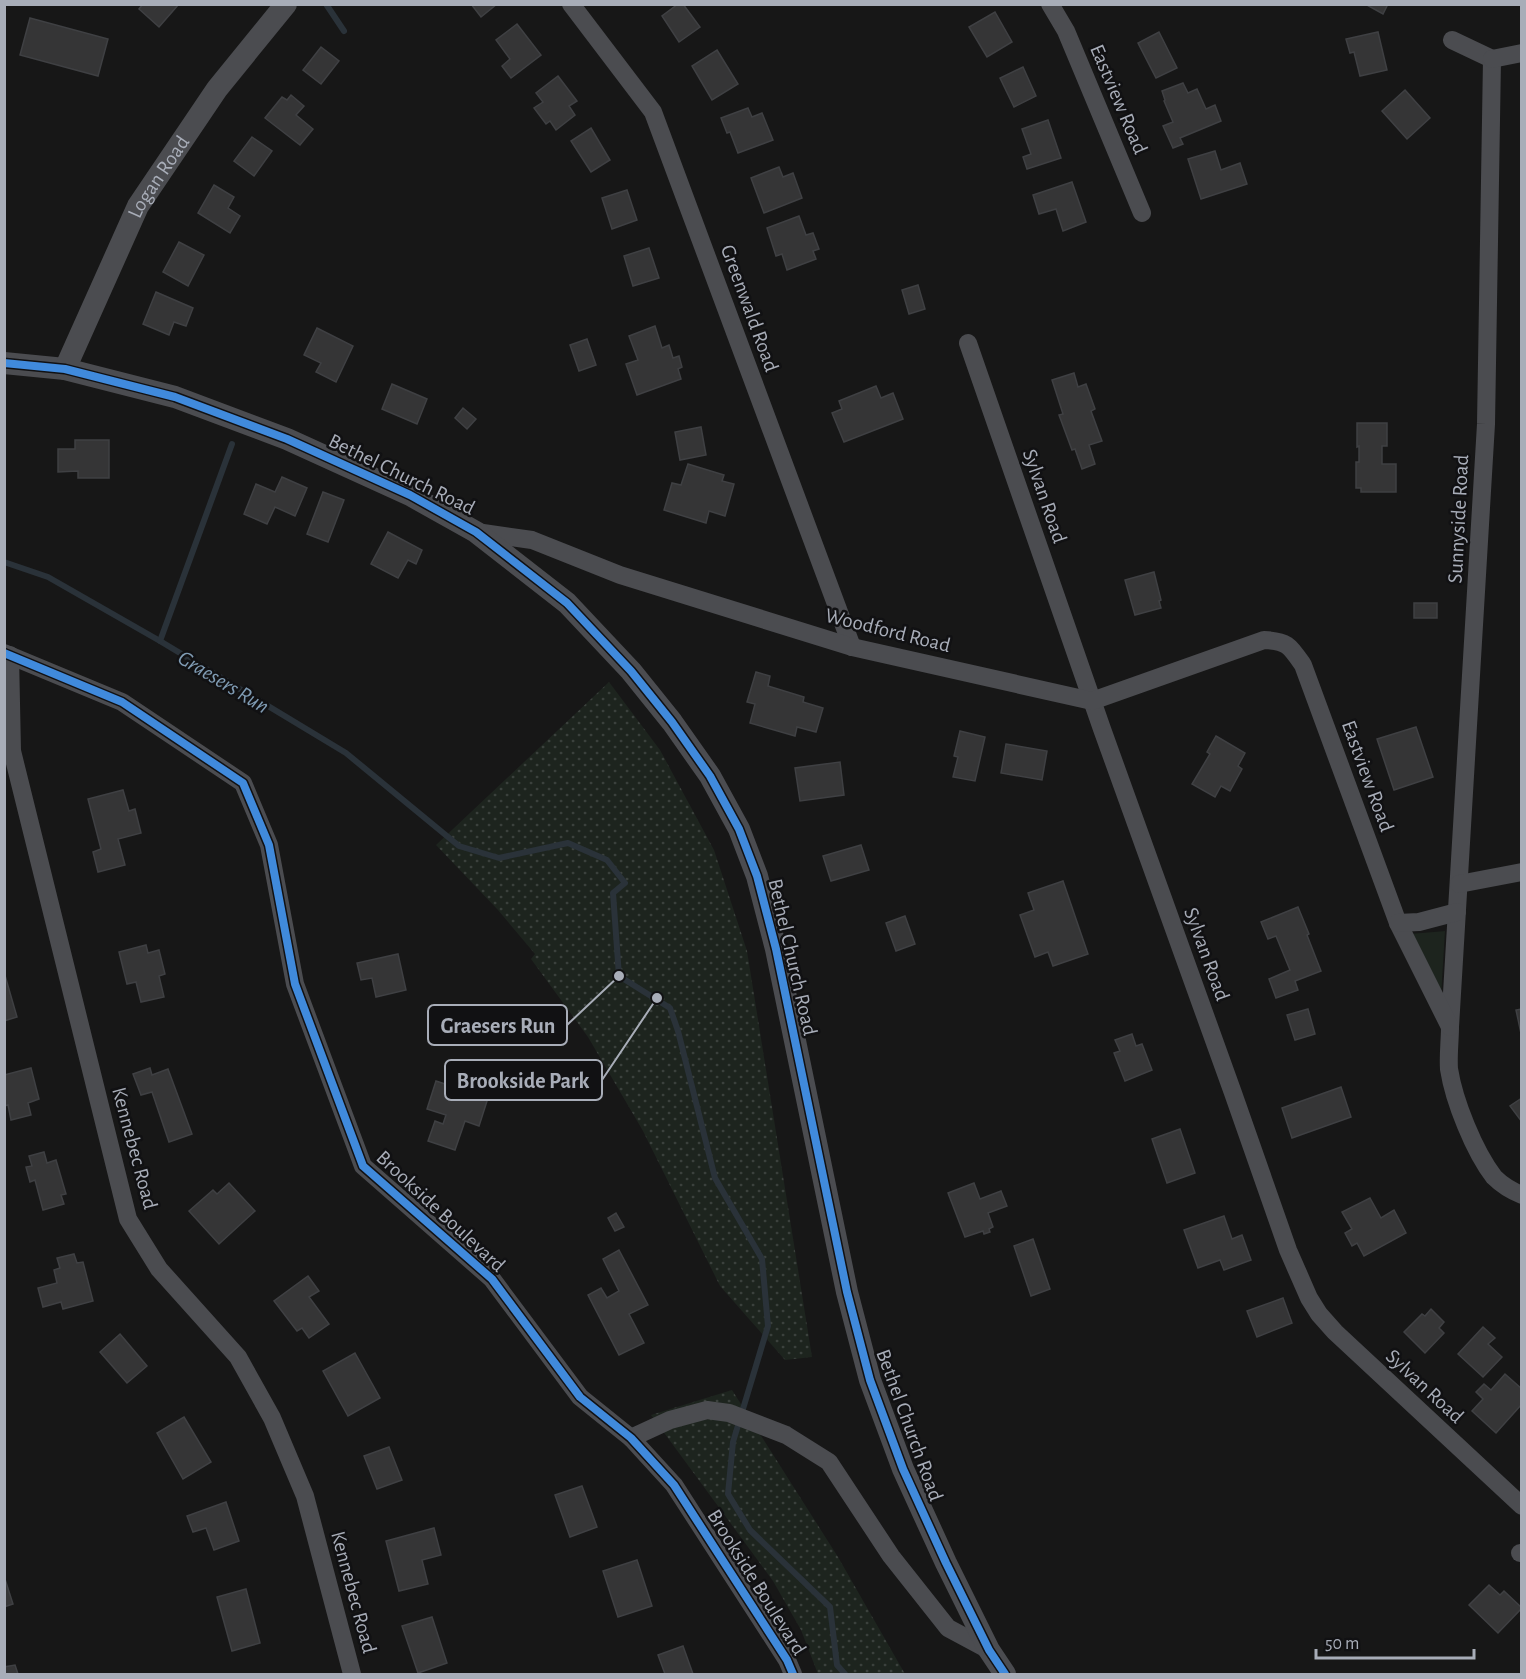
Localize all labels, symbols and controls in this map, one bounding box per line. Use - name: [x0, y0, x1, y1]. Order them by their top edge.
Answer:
- street label: Eastview Road: [1086, 41, 1151, 157]
- street label: Logan Road: [124, 132, 193, 221]
- street label: Greenwald Road: [717, 242, 782, 375]
- street label: Bethel Church Road: [325, 430, 478, 519]
- street label: Sylvan Road: [1019, 447, 1070, 546]
- street label: Sunnyside Road: [1445, 454, 1472, 584]
- street label: Woodford Road: [823, 605, 953, 656]
- water label: Graesers Run: [174, 646, 273, 718]
- street label: Eastview Road: [1338, 718, 1397, 835]
- street label: Bethel Church Road: [764, 877, 821, 1038]
- street label: Sylvan Road: [1180, 905, 1233, 1004]
- callout: Graesers Run: [428, 1005, 567, 1045]
- text: Graesers Run: [441, 1015, 556, 1037]
- callout: Brookside Park: [445, 1060, 602, 1100]
- text: Brookside Park: [457, 1070, 590, 1092]
- street label: Kennebec Road: [108, 1085, 161, 1212]
- street label: Brookside Boulevard: [372, 1147, 509, 1276]
- street label: Sylvan Road: [1382, 1345, 1468, 1427]
- street label: Bethel Church Road: [872, 1346, 947, 1504]
- street label: Brookside Boulevard: [703, 1506, 810, 1659]
- street label: Kennebec Road: [327, 1529, 380, 1656]
- scale bar: [1316, 1622, 1474, 1660]
- text: 50 m: [1325, 1635, 1359, 1653]

